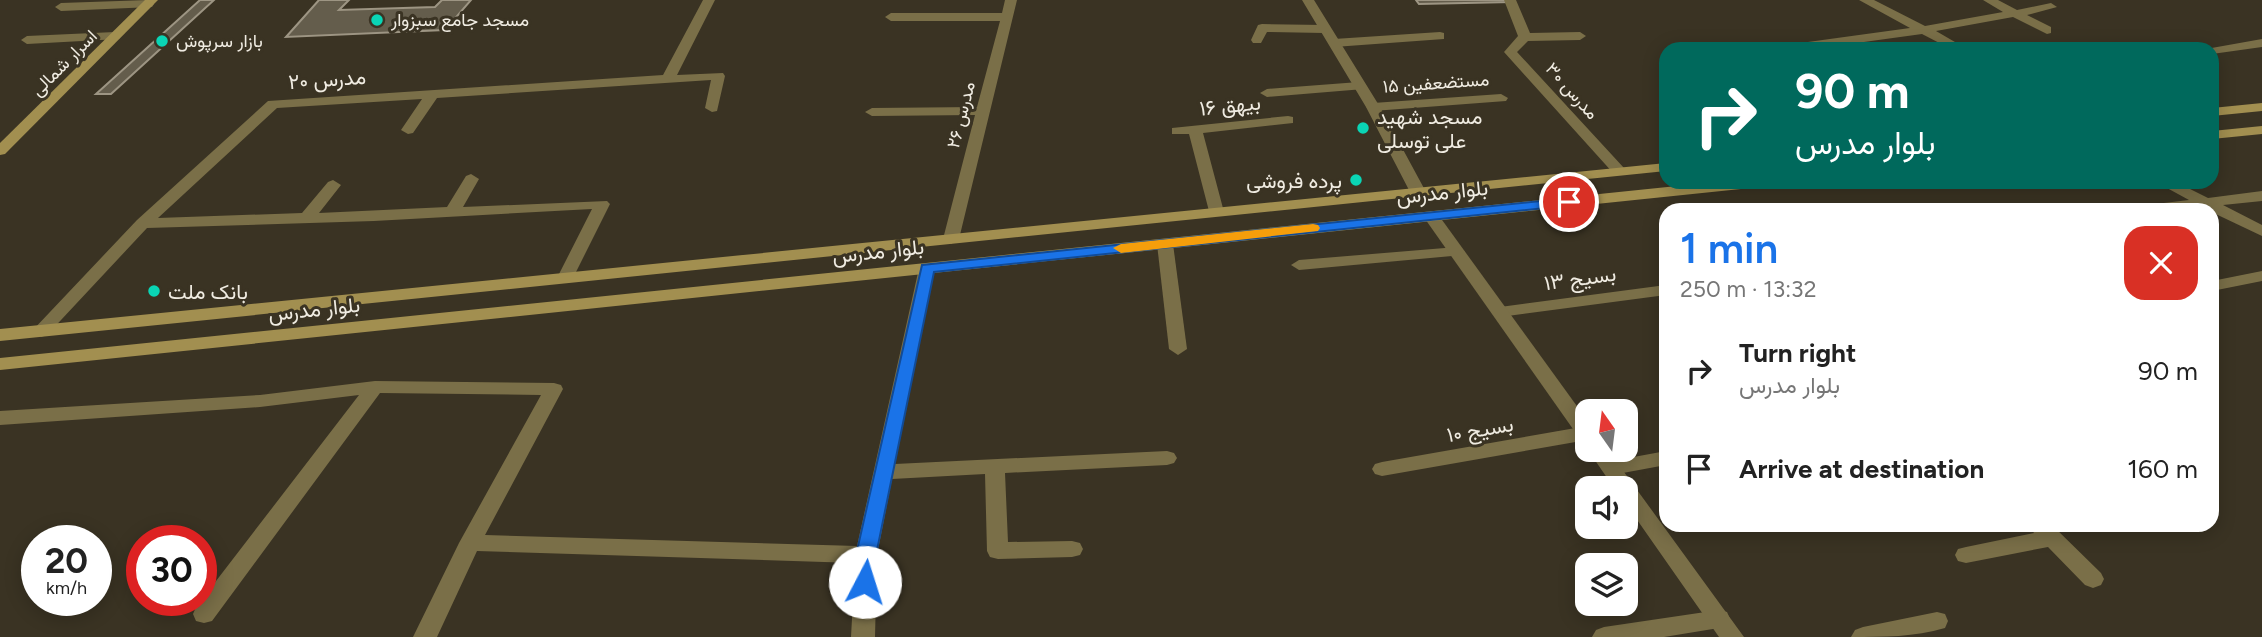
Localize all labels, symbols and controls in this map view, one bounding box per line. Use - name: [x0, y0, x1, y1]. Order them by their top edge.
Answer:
- place label: مسجد جامع سبزوار: [390, 9, 529, 32]
- marker: مسجد جامع سبزوار: [369, 12, 385, 28]
- street label: اسرار شمالی: [26, 25, 102, 101]
- place label: بازار سرپوش: [176, 30, 263, 53]
- marker: بازار سرپوش: [154, 33, 170, 49]
- street label: مدرس ۳۰: [1541, 58, 1603, 124]
- text: 90 m: [1795, 61, 1910, 120]
- street label: مدرس ۲۰: [287, 64, 367, 95]
- street label: مستضعفین ۱۵: [1382, 68, 1490, 98]
- icon: right: [1680, 70, 1771, 161]
- street label: مدرس ۲۶: [942, 79, 980, 151]
- street label: بیهق ۱۶: [1198, 89, 1262, 122]
- place label: مسجد شهید علی توسلی: [1377, 104, 1482, 154]
- marker: مسجد شهید علی توسلی: [1355, 120, 1371, 136]
- text: بلوار مدرس: [1795, 124, 1935, 162]
- place label: پرده فروشی: [1246, 168, 1342, 195]
- marker: پرده فروشی: [1348, 172, 1364, 188]
- pin: [1539, 172, 1599, 232]
- street label: بلوار مدرس: [1395, 175, 1489, 210]
- icon: arrive: [1550, 183, 1588, 221]
- text: 1 min: [1680, 223, 1778, 274]
- button: close: [2124, 226, 2198, 300]
- street label: بلوار مدرس: [831, 234, 925, 269]
- street label: بسیج ۱۳: [1542, 261, 1618, 297]
- text: 250 m · 13:32: [1680, 275, 1816, 303]
- place label: بانک ملت: [168, 279, 248, 304]
- marker: بانک ملت: [146, 283, 162, 299]
- street label: بلوار مدرس: [267, 292, 361, 327]
- text: Turn right: [1739, 337, 1856, 369]
- icon: right: [1680, 352, 1718, 390]
- text: 90 m: [2138, 355, 2198, 387]
- text: بلوار مدرس: [1739, 371, 1840, 399]
- north arrow: [1575, 399, 1638, 462]
- map controls: [1575, 399, 1638, 616]
- street label: بسیج ۱۰: [1445, 411, 1516, 449]
- icon: arrive: [1680, 450, 1718, 488]
- text: Arrive at destination: [1739, 453, 1984, 485]
- text: 160 m: [2127, 453, 2198, 485]
- button: sound: [1575, 476, 1638, 539]
- speed limit sign: 30: [126, 525, 217, 616]
- text: 20: [45, 540, 88, 582]
- position arrow: [828, 545, 902, 619]
- button: layers: [1575, 553, 1638, 616]
- text: km/h: [46, 577, 87, 599]

